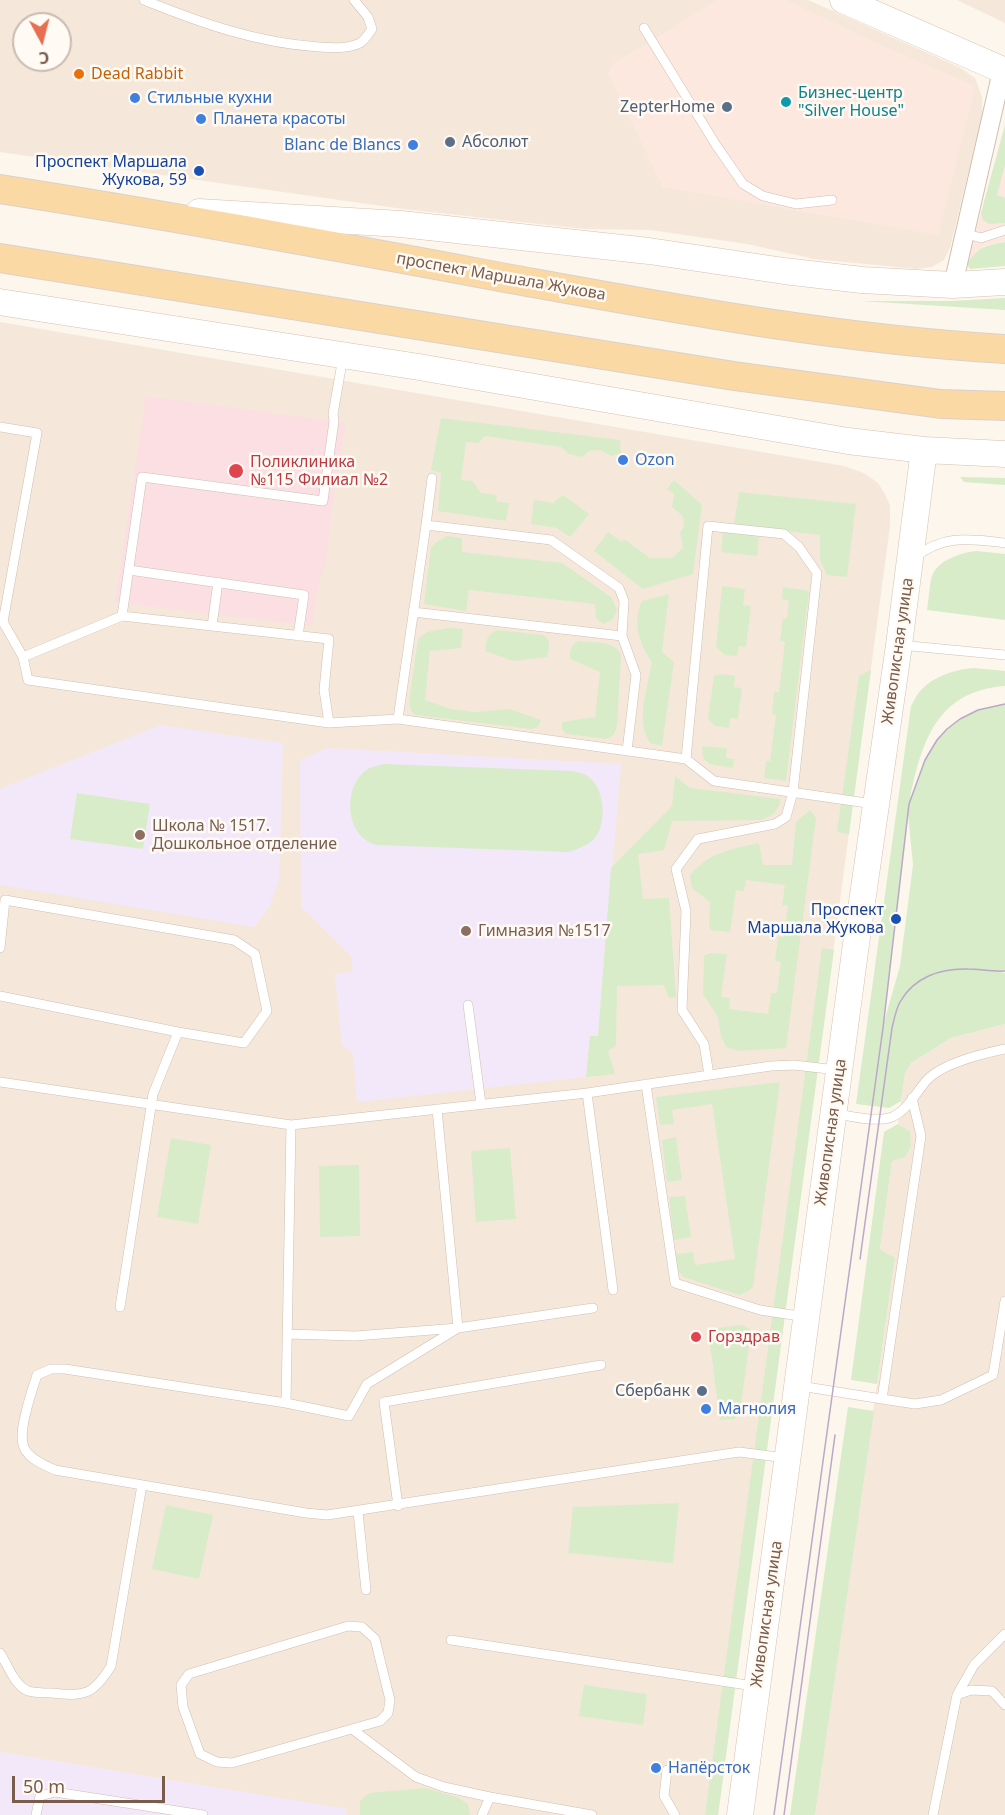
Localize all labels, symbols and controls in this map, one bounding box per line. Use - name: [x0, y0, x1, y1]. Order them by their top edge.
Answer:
- north arrow: [12, 12, 72, 72]
- text: С: [37, 46, 50, 69]
- place label: Dead Rabbit: [91, 64, 183, 84]
- marker: Dead Rabbit: [72, 67, 86, 81]
- place label: Бизнес-центр "Silver House": [798, 83, 904, 121]
- place label: Стильные кухни: [147, 88, 272, 108]
- marker: Стильные кухни: [128, 91, 142, 105]
- marker: Бизнес-центр "Silver House": [779, 95, 793, 109]
- place label: ZepterHome: [620, 97, 715, 117]
- marker: ZepterHome: [720, 100, 734, 114]
- place label: Планета красоты: [213, 109, 346, 129]
- marker: Планета красоты: [194, 112, 208, 126]
- place label: Абсолют: [462, 132, 528, 152]
- place label: Blanc de Blancs: [284, 135, 401, 155]
- marker: Абсолют: [443, 135, 457, 149]
- marker: Blanc de Blancs: [406, 138, 420, 152]
- place label: Проспект Маршала Жукова, 59: [35, 152, 187, 190]
- marker: Проспект Маршала Жукова, 59: [192, 164, 206, 178]
- street label: проспект Маршала Жукова: [395, 249, 607, 305]
- place label: Ozon: [635, 450, 675, 470]
- place label: Поликлиника №115 Филиал №2: [250, 452, 388, 490]
- marker: Ozon: [616, 453, 630, 467]
- marker: Поликлиника №115 Филиал №2: [227, 462, 245, 480]
- street label: Живописная улица: [878, 576, 918, 726]
- place label: Школа № 1517. Дошкольное отделение: [152, 816, 337, 854]
- marker: Школа № 1517. Дошкольное отделение: [133, 828, 147, 842]
- place label: Проспект Маршала Жукова: [747, 900, 884, 938]
- marker: Проспект Маршала Жукова: [889, 912, 903, 926]
- place label: Гимназия №1517: [478, 921, 611, 941]
- marker: Гимназия №1517: [459, 924, 473, 938]
- street label: Живописная улица: [811, 1057, 851, 1207]
- place label: Горздрав: [708, 1327, 780, 1347]
- marker: Горздрав: [689, 1330, 703, 1344]
- place label: Сбербанк: [615, 1381, 690, 1401]
- marker: Сбербанк: [695, 1384, 709, 1398]
- place label: Магнолия: [718, 1399, 796, 1419]
- marker: Магнолия: [699, 1402, 713, 1416]
- street label: Живописная улица: [747, 1539, 787, 1689]
- place label: Напёрсток: [668, 1758, 750, 1778]
- marker: Напёрсток: [649, 1761, 663, 1775]
- scale bar: [15, 1764, 168, 1802]
- text: 50 m: [23, 1774, 65, 1798]

